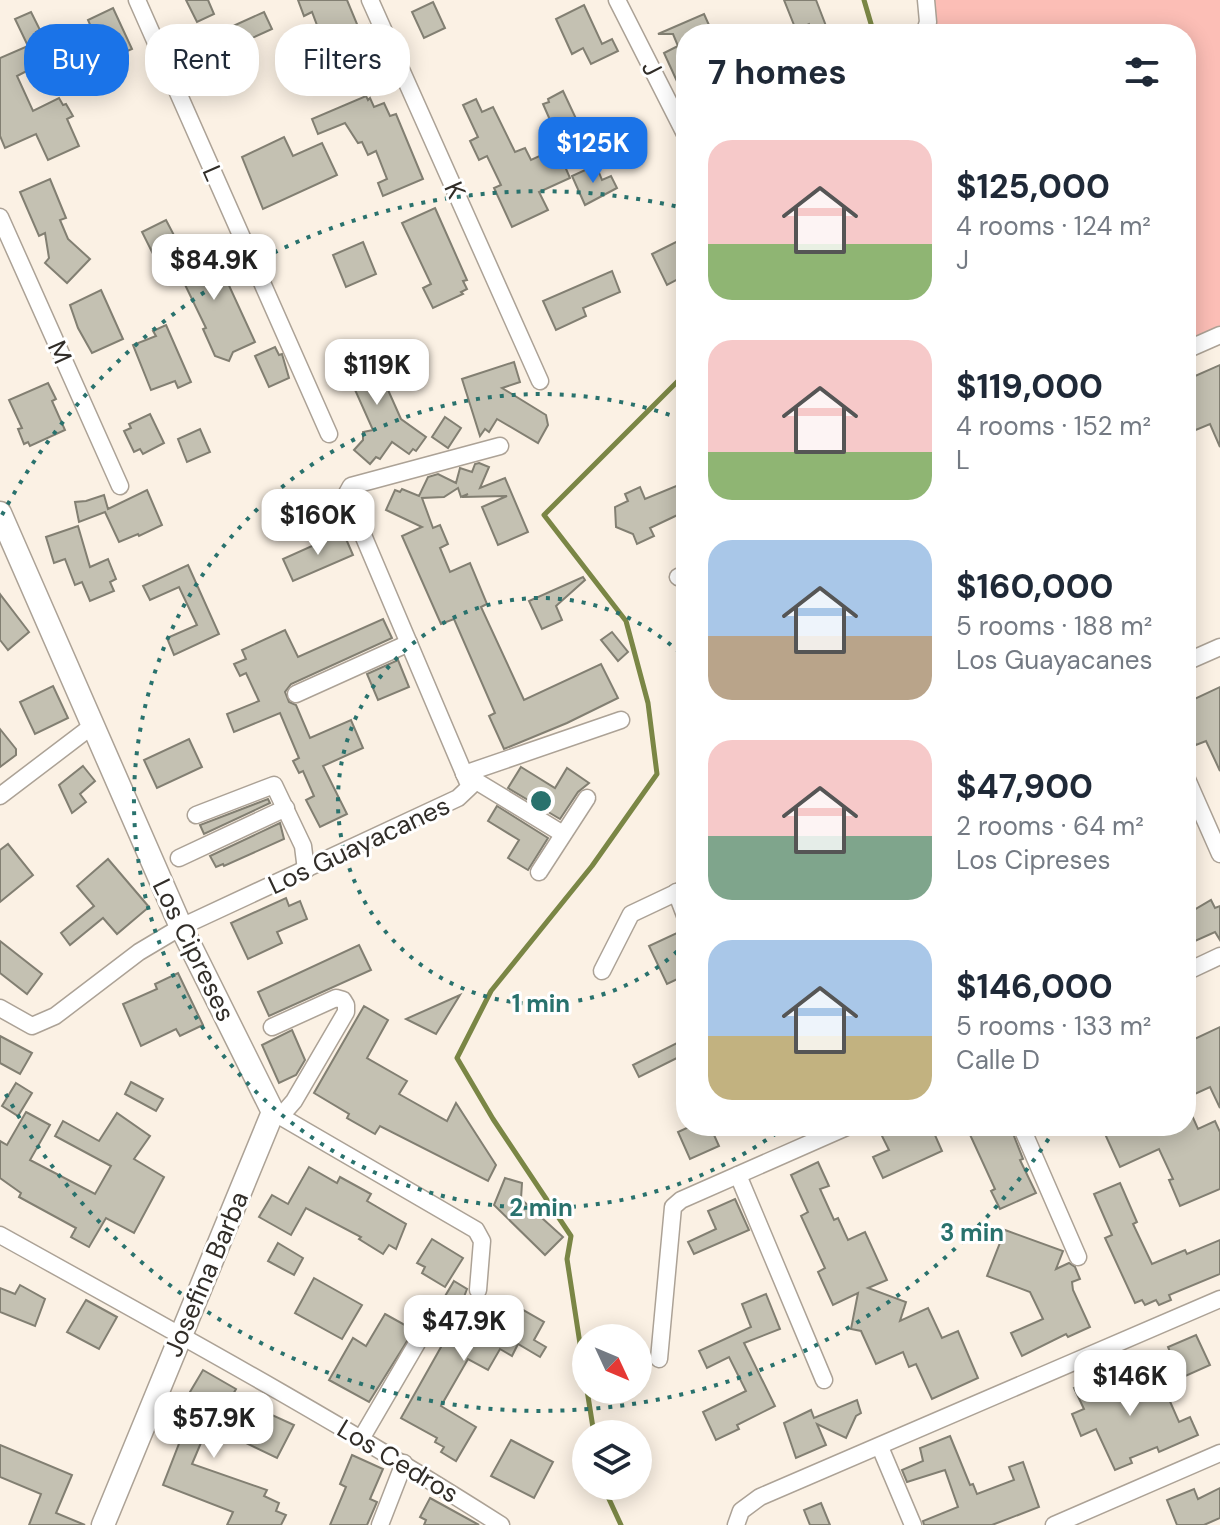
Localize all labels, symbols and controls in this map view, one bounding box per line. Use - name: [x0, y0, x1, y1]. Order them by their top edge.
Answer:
- chip: Buy: [24, 24, 129, 96]
- chip: Rent: [145, 24, 259, 96]
- chip: Filters: [275, 24, 410, 96]
- text: 7 homes: [708, 50, 847, 95]
- icon: filters: [1120, 50, 1164, 94]
- street label: J: [634, 54, 670, 82]
- pin: $125K: [537, 117, 649, 185]
- text: $125K: [556, 126, 630, 160]
- street label: L: [195, 160, 231, 186]
- text: $125,000: [956, 164, 1110, 209]
- icon: home: [772, 172, 868, 268]
- street label: K: [436, 176, 474, 204]
- text: 4 rooms · 124 m²: [956, 209, 1151, 243]
- pin: $84.9K: [149, 234, 279, 302]
- text: $84.9K: [170, 243, 258, 277]
- text: J: [956, 243, 969, 277]
- street label: M: [40, 335, 80, 369]
- pin: $119K: [321, 339, 433, 407]
- text: $119K: [343, 348, 411, 382]
- text: $119,000: [956, 364, 1103, 409]
- icon: home: [772, 372, 868, 468]
- text: 4 rooms · 152 m²: [956, 409, 1151, 443]
- text: L: [956, 443, 970, 477]
- pin: $160K: [262, 489, 374, 557]
- text: $160K: [280, 498, 356, 532]
- text: $160,000: [956, 564, 1114, 609]
- icon: home: [772, 572, 868, 668]
- text: 5 rooms · 188 m²: [956, 609, 1152, 643]
- text: Los Guayacanes: [956, 643, 1152, 677]
- text: $47,900: [956, 764, 1093, 809]
- icon: home: [772, 772, 868, 868]
- centre of rings: [527, 787, 555, 815]
- street label: Los Guayacanes: [263, 788, 455, 902]
- text: 2 rooms · 64 m²: [956, 809, 1144, 843]
- text: Los Cipreses: [956, 843, 1110, 877]
- street label: Los Cipreses: [145, 873, 243, 1027]
- text: $146,000: [956, 964, 1113, 1009]
- icon: home: [772, 972, 868, 1068]
- text: 1 min: [512, 988, 570, 1019]
- text: 5 rooms · 133 m²: [956, 1009, 1151, 1043]
- text: Calle D: [956, 1043, 1040, 1077]
- street label: Josefina Barba: [156, 1186, 256, 1362]
- text: 2 min: [509, 1192, 573, 1223]
- text: 3 min: [940, 1217, 1004, 1248]
- pin: $47.9K: [399, 1295, 529, 1363]
- text: $47.9K: [422, 1304, 506, 1338]
- north arrow: [572, 1324, 652, 1404]
- map controls: [572, 1324, 652, 1500]
- pin: $146K: [1074, 1350, 1186, 1418]
- text: $146K: [1092, 1359, 1168, 1393]
- pin: $57.9K: [149, 1392, 279, 1460]
- text: $57.9K: [172, 1401, 256, 1435]
- street label: Los Cedros: [331, 1411, 465, 1511]
- button: layers: [572, 1420, 652, 1500]

